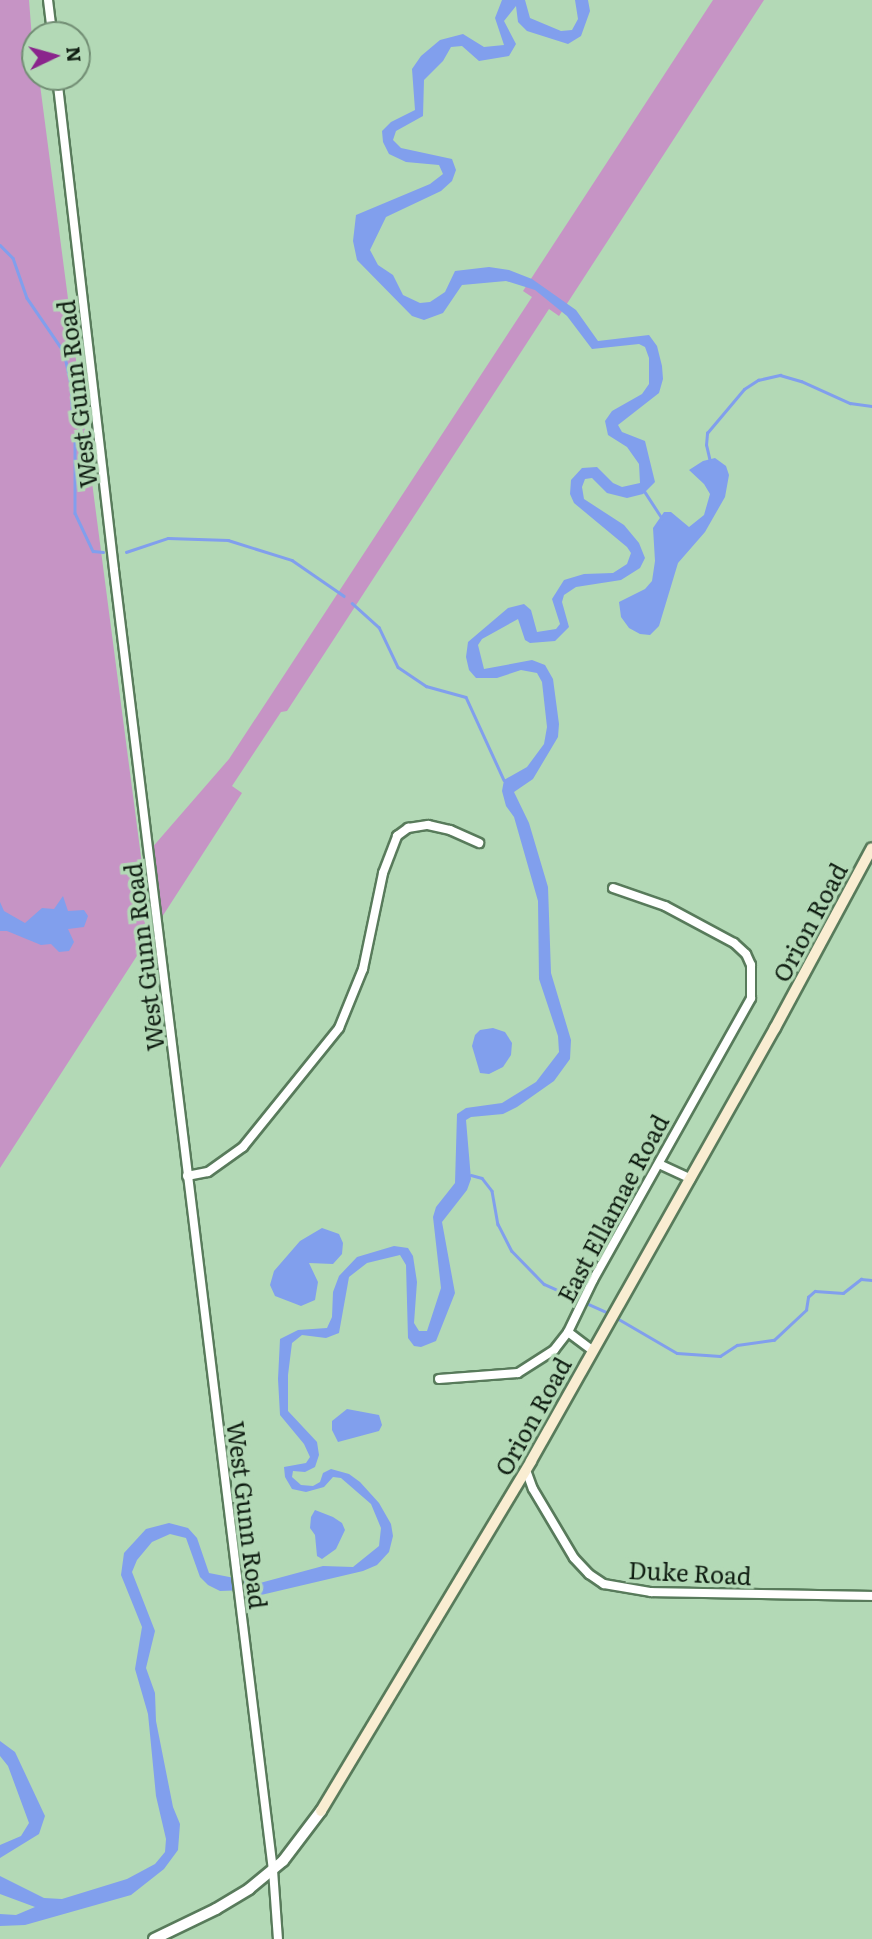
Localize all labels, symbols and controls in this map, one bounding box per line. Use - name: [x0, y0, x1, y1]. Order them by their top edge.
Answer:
- north arrow: [21, 21, 91, 91]
- text: N: [60, 45, 90, 64]
- street label: West Gunn Road: [50, 298, 102, 490]
- street label: Orion Road: [766, 858, 852, 986]
- street label: West Gunn Road: [117, 861, 169, 1053]
- street label: East Ellamae Road: [550, 1109, 674, 1307]
- street label: Orion Road: [488, 1352, 576, 1480]
- street label: West Gunn Road: [222, 1419, 274, 1611]
- street label: Duke Road: [628, 1554, 752, 1590]

